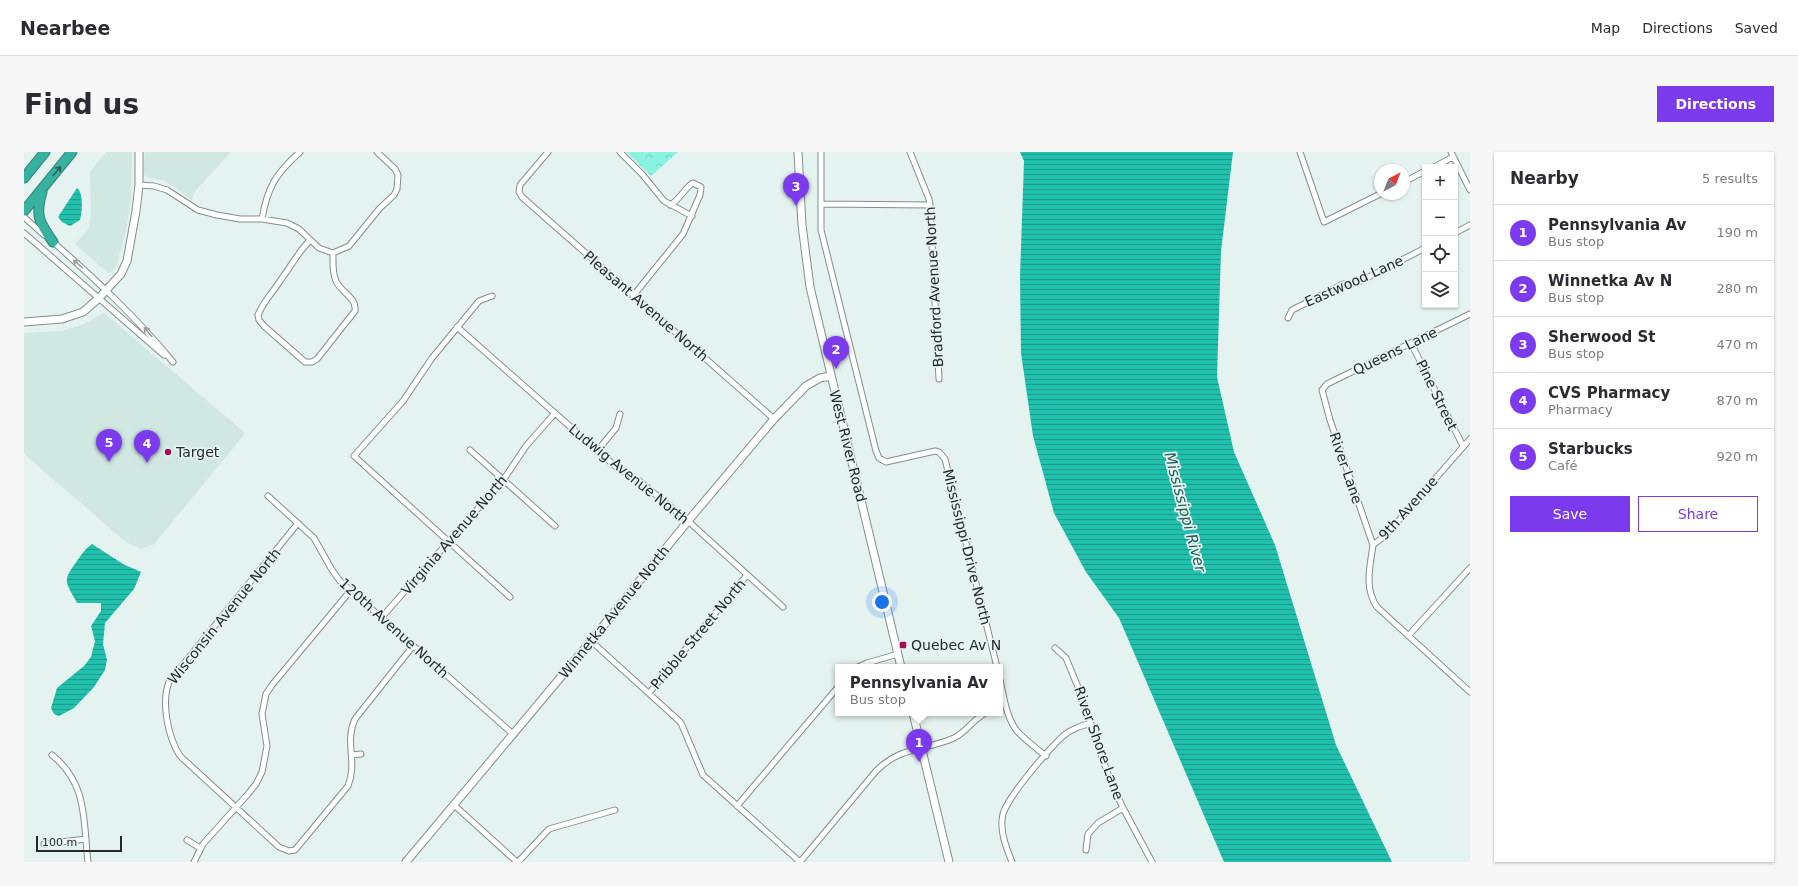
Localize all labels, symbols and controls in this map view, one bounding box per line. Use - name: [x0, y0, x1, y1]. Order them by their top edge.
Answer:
- text: Nearbee: [20, 17, 110, 39]
- text: Map: [1591, 20, 1620, 36]
- text: Directions: [1642, 20, 1713, 36]
- text: Saved: [1735, 20, 1778, 36]
- button: Directions: [1657, 86, 1774, 122]
- text: Find us: [24, 88, 139, 121]
- north arrow: [1374, 164, 1410, 200]
- map controls: [1422, 164, 1458, 308]
- button: +: [1422, 164, 1458, 200]
- one-way arrow: [52, 165, 61, 176]
- text: Nearby: [1510, 168, 1579, 188]
- text: 5 results: [1702, 171, 1758, 186]
- pin: 3: [783, 173, 809, 206]
- button: −: [1422, 200, 1458, 236]
- street label: Bradford Avenue North: [922, 206, 946, 368]
- text: Pennsylvania Av: [1548, 216, 1686, 234]
- text: 1: [1518, 225, 1528, 240]
- text: 190 m: [1716, 225, 1758, 240]
- text: Bus stop: [1548, 234, 1604, 249]
- button: locate: [1422, 236, 1458, 272]
- street label: Pleasant Avenue North: [580, 248, 712, 364]
- street label: Eastwood Lane: [1302, 252, 1406, 310]
- one-way arrow: [73, 260, 83, 269]
- button: layers: [1422, 272, 1458, 308]
- text: Winnetka Av N: [1548, 272, 1672, 290]
- text: 2: [1518, 281, 1528, 296]
- text: 280 m: [1716, 281, 1758, 296]
- text: Bus stop: [1548, 290, 1604, 305]
- street label: Queens Lane: [1350, 324, 1440, 378]
- one-way arrow: [143, 326, 152, 337]
- text: Sherwood St: [1548, 328, 1655, 346]
- pin: 2: [823, 336, 849, 369]
- text: 3: [1518, 337, 1528, 352]
- text: 470 m: [1716, 337, 1758, 352]
- text: Bus stop: [1548, 346, 1604, 361]
- street label: Pine Street: [1413, 357, 1461, 433]
- text: CVS Pharmacy: [1548, 384, 1670, 402]
- street label: West River Road: [826, 388, 870, 504]
- text: 4: [1518, 393, 1528, 408]
- text: 870 m: [1716, 393, 1758, 408]
- text: Pharmacy: [1548, 402, 1613, 417]
- street label: Ludwig Avenue North: [566, 421, 692, 527]
- pin: 5: [96, 429, 122, 462]
- pin: 4: [134, 430, 160, 463]
- street label: River Lane: [1326, 430, 1366, 506]
- text: Starbucks: [1548, 440, 1633, 458]
- place label: Target: [175, 444, 220, 460]
- marker: Target: [163, 447, 173, 457]
- text: 5: [1518, 449, 1528, 464]
- text: 920 m: [1716, 449, 1758, 464]
- water label: Mississippi River: [1160, 450, 1210, 575]
- text: Café: [1548, 458, 1578, 473]
- street label: Mississippi Drive North: [940, 467, 994, 627]
- street label: Virginia Avenue North: [398, 472, 510, 598]
- street label: 9th Avenue: [1375, 473, 1441, 543]
- button: Save: [1510, 496, 1630, 532]
- button: Share: [1638, 496, 1758, 532]
- street label: Winnetka Avenue North: [556, 543, 672, 681]
- street label: Wisconsin Avenue North: [164, 545, 284, 687]
- street label: 120th Avenue North: [336, 575, 452, 681]
- street label: Pribble Street North: [647, 576, 749, 692]
- your location: [872, 592, 892, 612]
- place label: Quebec Av N: [911, 637, 1001, 653]
- marker: Quebec Av N: [898, 640, 908, 650]
- popup: [835, 664, 1003, 716]
- text: Pennsylvania Av: [850, 674, 988, 692]
- street label: River Shore Lane: [1071, 684, 1127, 802]
- text: Bus stop: [850, 692, 906, 707]
- pin: 1: [906, 729, 932, 762]
- scale bar: [36, 834, 122, 853]
- text: 100 m: [42, 836, 77, 849]

